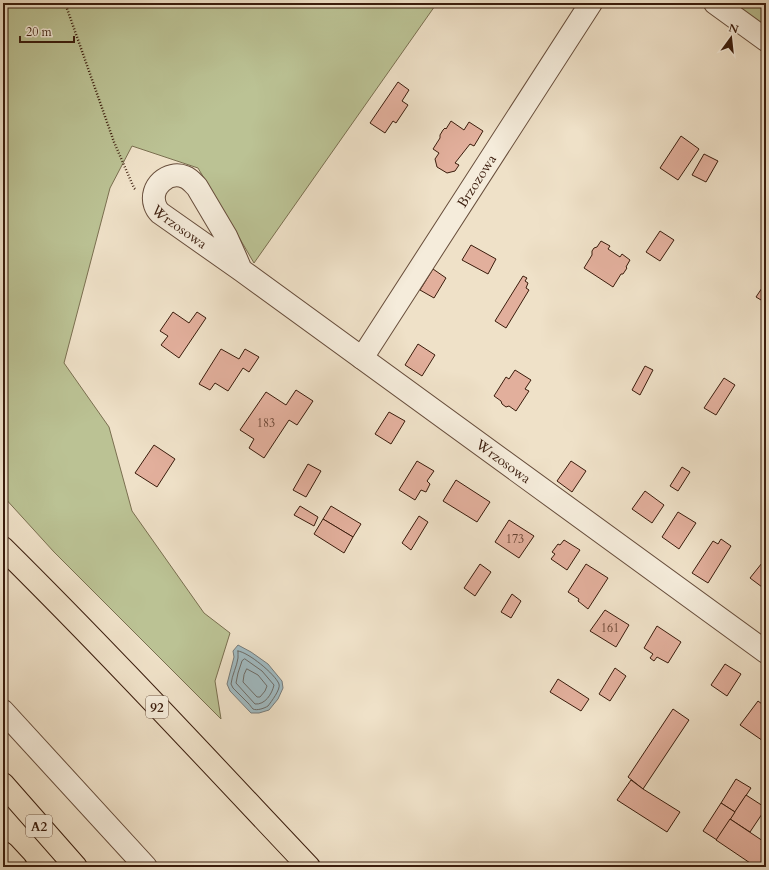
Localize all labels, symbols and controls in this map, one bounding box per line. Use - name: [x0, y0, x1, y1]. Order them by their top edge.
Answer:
- scale bar: [20, 18, 74, 44]
- north arrow: [711, 18, 751, 58]
- text: N: [727, 20, 740, 37]
- text: 20 m: [26, 24, 53, 40]
- street label: Brzozowa: [453, 151, 501, 211]
- street label: Wrzosowa: [146, 200, 211, 253]
- house number: 183: [257, 415, 275, 431]
- street label: Wrzosowa: [471, 434, 535, 488]
- house number: 173: [506, 531, 524, 547]
- house number: 161: [601, 620, 619, 636]
- road number: 92: [146, 696, 168, 718]
- road number: A2: [26, 815, 52, 837]

